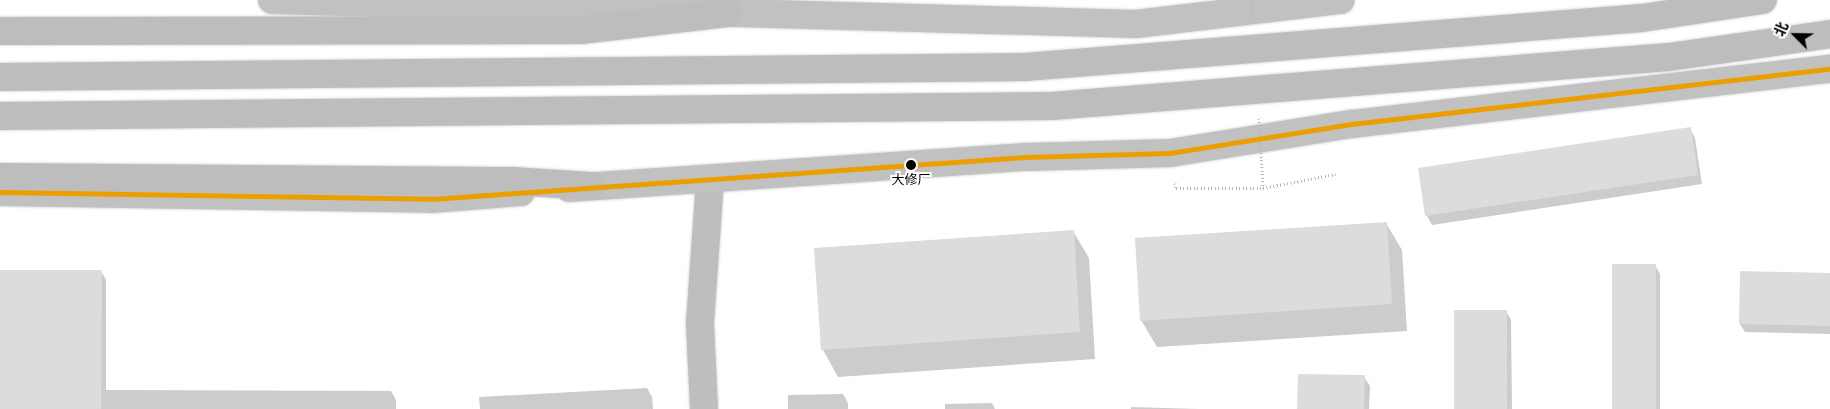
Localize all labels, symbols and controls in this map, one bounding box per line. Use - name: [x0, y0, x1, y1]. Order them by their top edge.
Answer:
- north arrow: [1770, 10, 1820, 60]
- text: 北: [1771, 20, 1791, 39]
- marker: 大修厂: [906, 160, 916, 170]
- place label: 大修厂: [892, 172, 930, 188]

